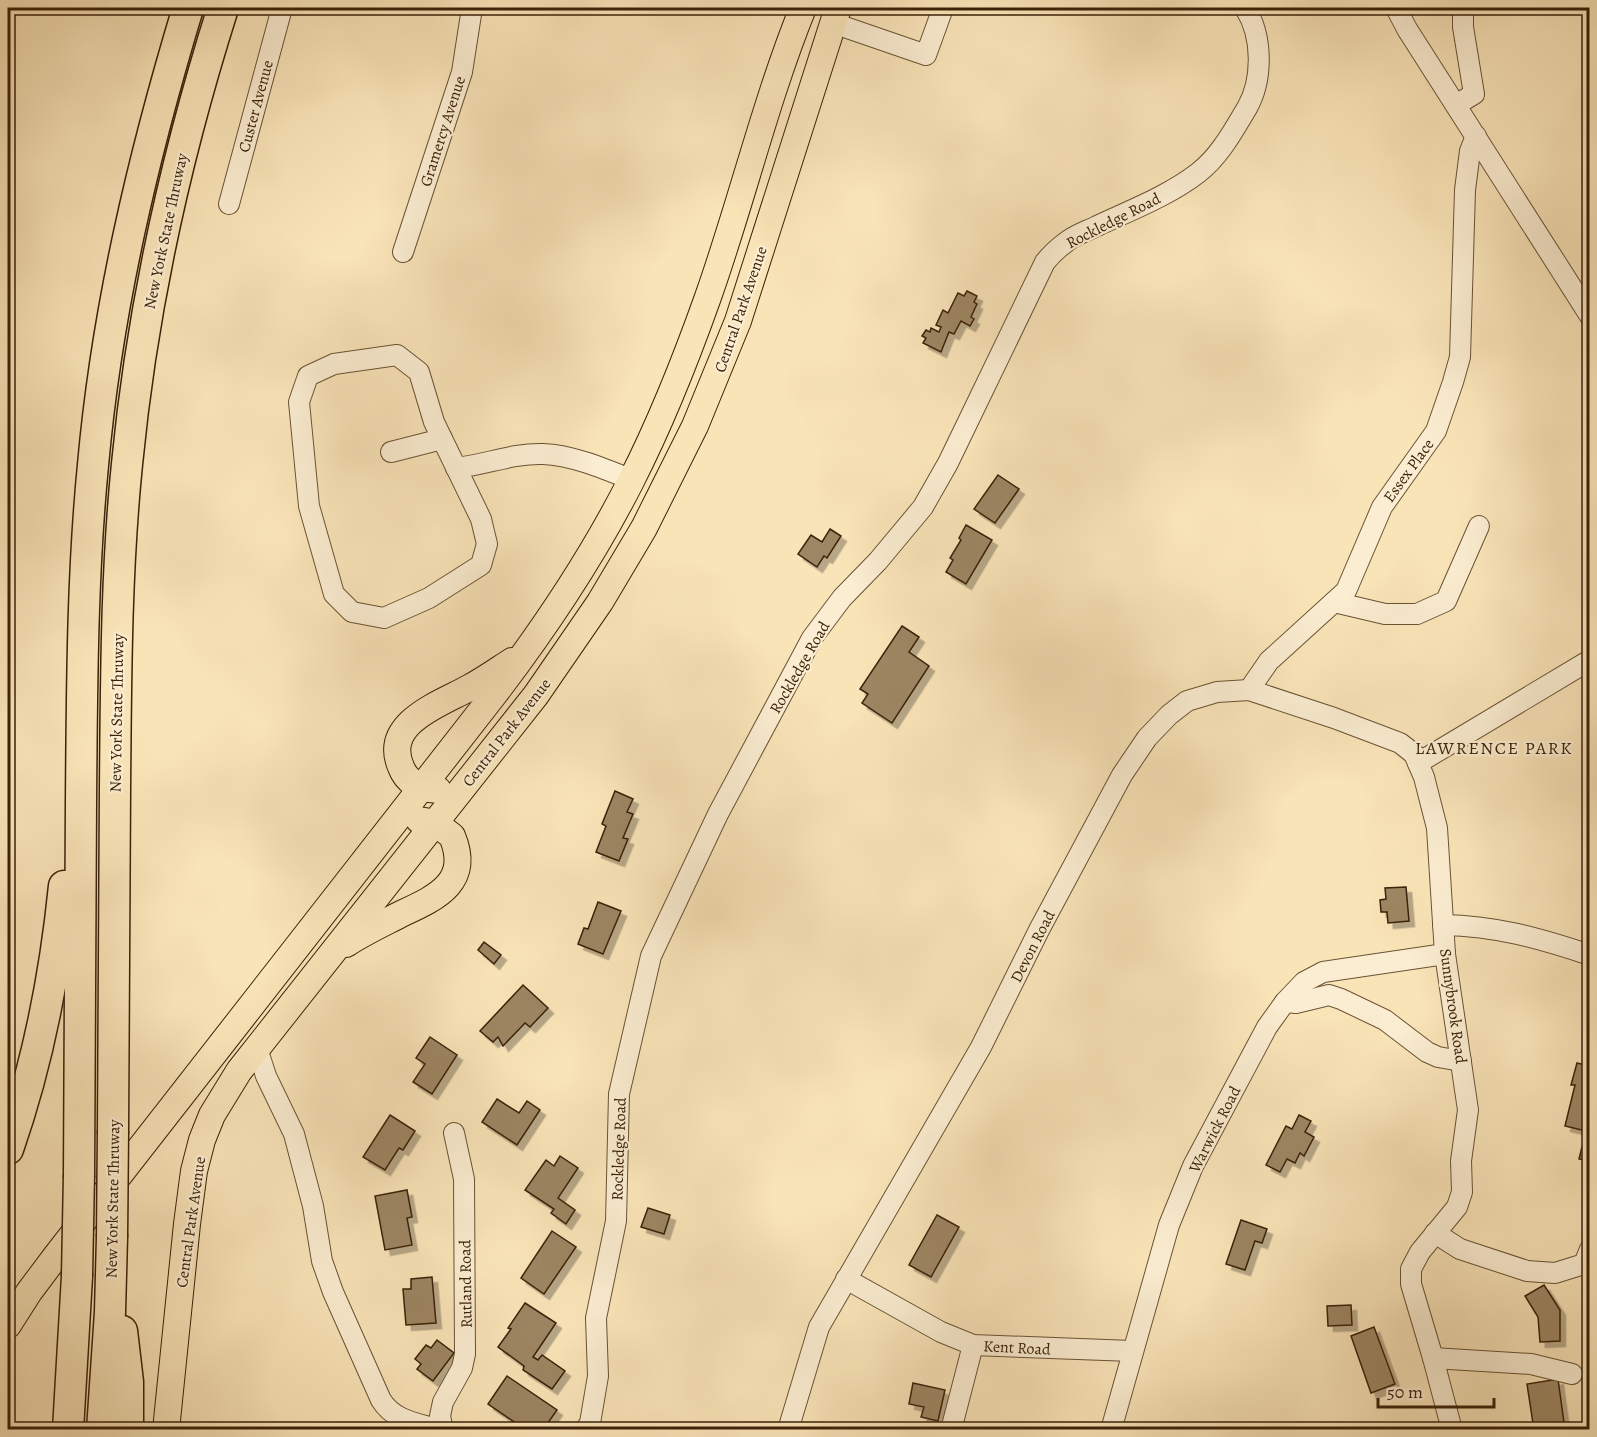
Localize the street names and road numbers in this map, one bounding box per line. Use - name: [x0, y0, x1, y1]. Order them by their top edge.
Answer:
- street label: Custer Avenue: [233, 58, 279, 155]
- street label: Gramercy Avenue: [415, 73, 471, 189]
- street label: New York State Thruway: [139, 150, 193, 311]
- street label: Rockledge Road: [1062, 187, 1165, 254]
- street label: Central Park Avenue: [709, 243, 773, 375]
- street label: Essex Place: [1378, 434, 1439, 507]
- street label: Rockledge Road: [765, 617, 835, 718]
- street label: New York State Thruway: [105, 633, 129, 793]
- street label: Central Park Avenue: [457, 674, 556, 792]
- street label: Devon Road: [1005, 906, 1061, 986]
- street label: Sunnybrook Road: [1434, 947, 1472, 1065]
- street label: Warwick Road: [1183, 1082, 1246, 1177]
- street label: Rockledge Road: [606, 1097, 632, 1201]
- street label: New York State Thruway: [101, 1119, 125, 1279]
- street label: Central Park Avenue: [171, 1155, 211, 1289]
- street label: Rutland Road: [454, 1239, 478, 1328]
- street label: Kent Road: [983, 1335, 1052, 1361]

